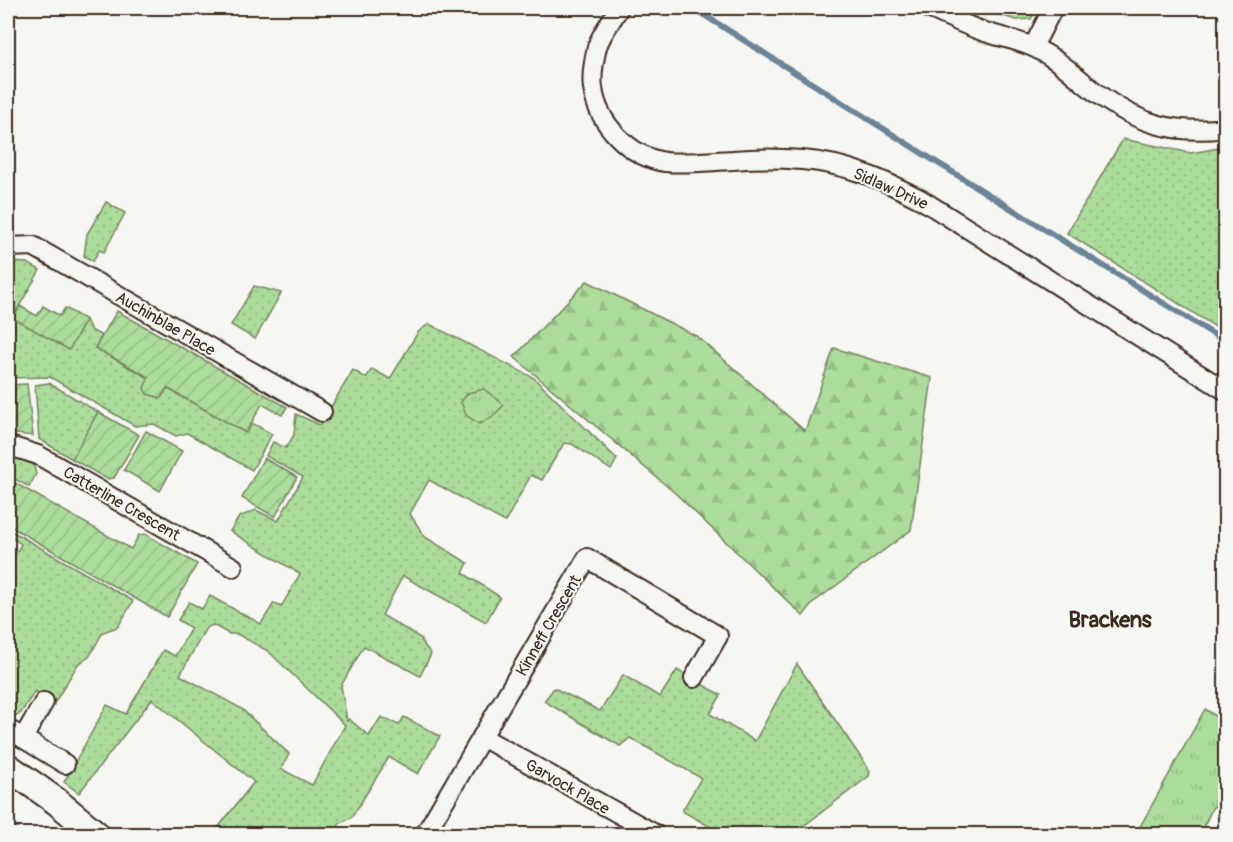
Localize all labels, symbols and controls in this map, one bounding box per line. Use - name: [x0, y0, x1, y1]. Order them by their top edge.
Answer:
- street label: Sidlaw Drive: [850, 164, 931, 214]
- street label: Auchinblae Place: [112, 287, 219, 361]
- street label: Catterline Crescent: [60, 462, 184, 546]
- street label: Kinneff Crescent: [512, 571, 586, 680]
- district label: Brackens: [1068, 606, 1152, 634]
- street label: Garvock Place: [522, 755, 613, 819]

